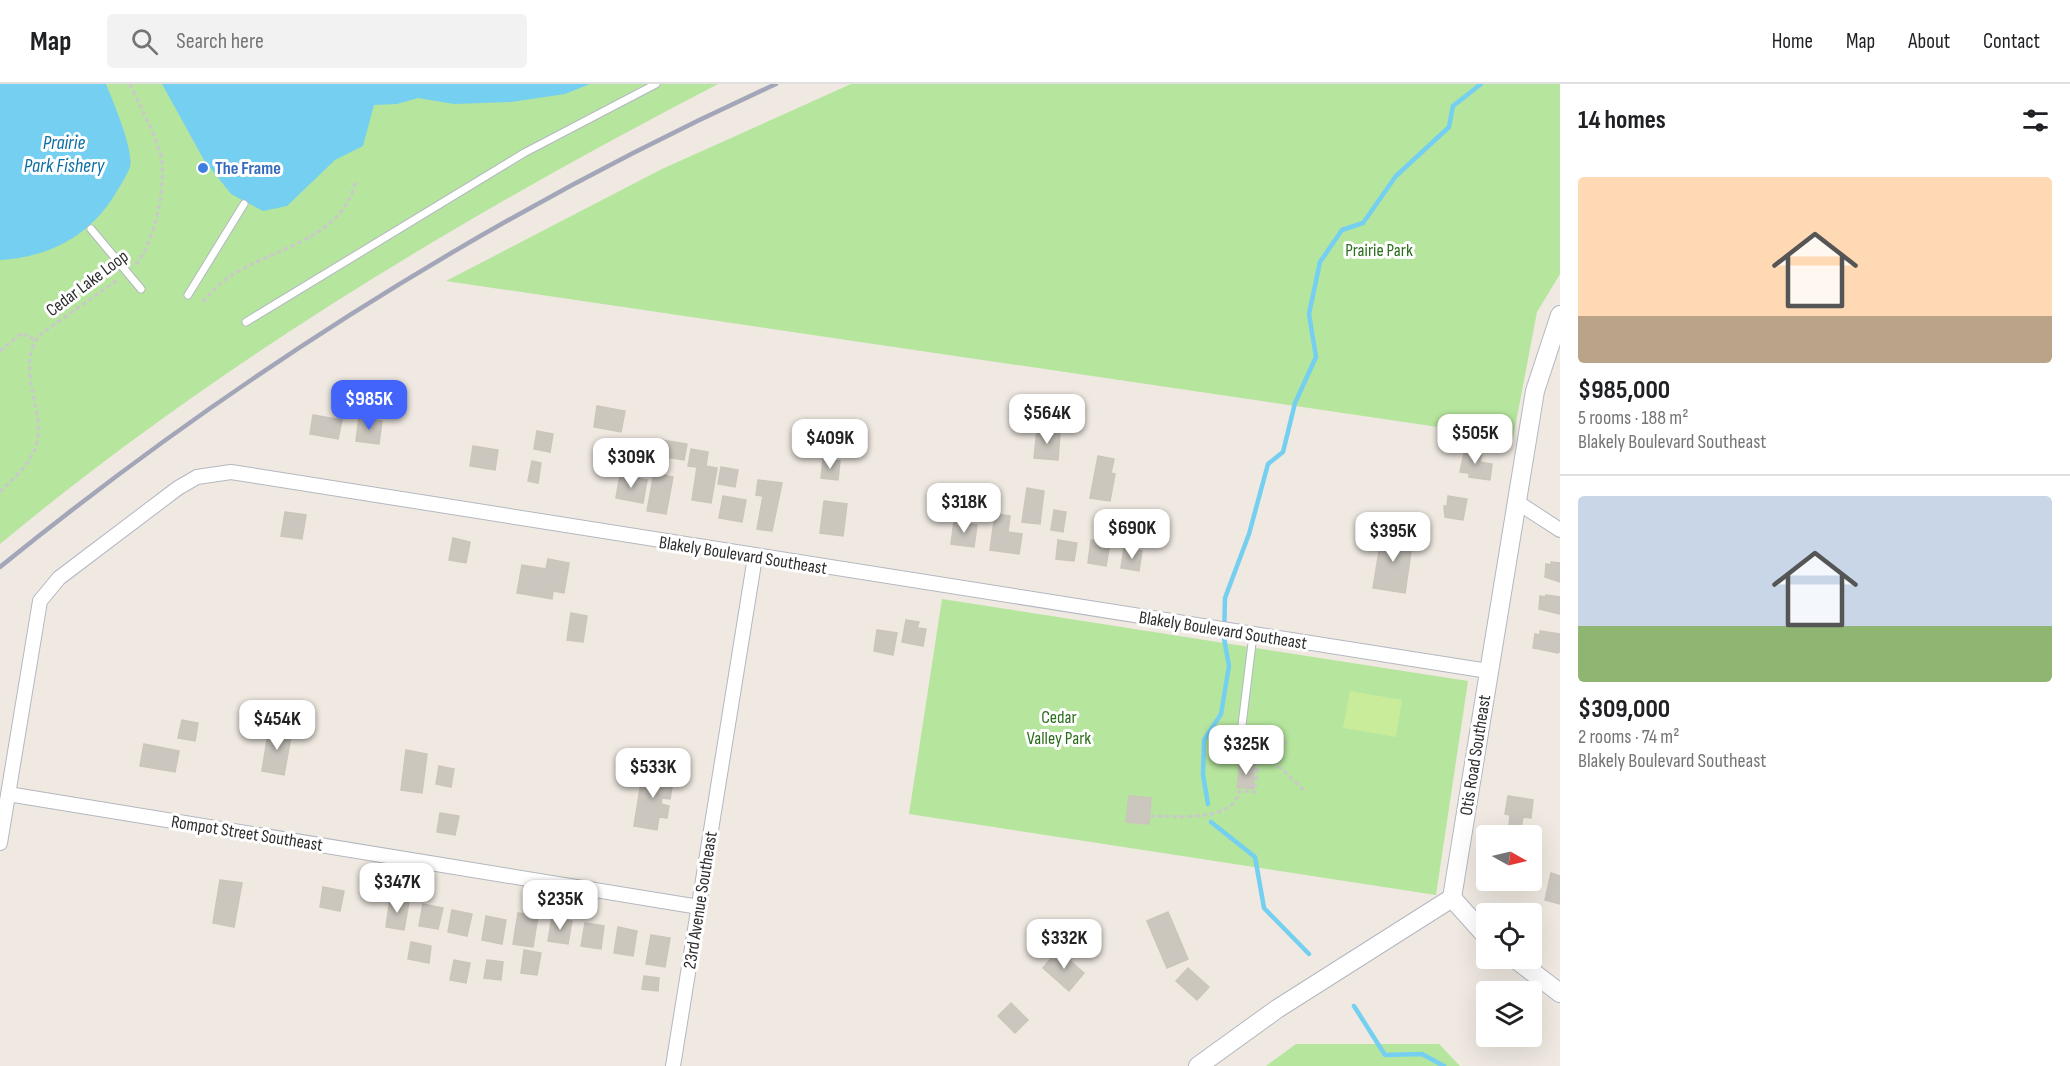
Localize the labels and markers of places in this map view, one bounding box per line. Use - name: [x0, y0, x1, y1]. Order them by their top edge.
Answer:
- place label: The Frame: [215, 158, 281, 179]
- marker: The Frame: [196, 161, 210, 175]
- pin: $985K: [327, 380, 411, 431]
- pin: $564K: [1005, 394, 1089, 445]
- pin: $505K: [1433, 414, 1517, 465]
- pin: $409K: [788, 419, 872, 470]
- pin: $309K: [589, 438, 673, 489]
- pin: $318K: [922, 483, 1006, 534]
- pin: $690K: [1090, 509, 1174, 560]
- pin: $395K: [1351, 512, 1435, 563]
- pin: $454K: [235, 700, 319, 751]
- pin: $325K: [1204, 725, 1288, 776]
- pin: $533K: [611, 748, 695, 799]
- pin: $347K: [355, 863, 439, 914]
- pin: $235K: [518, 880, 602, 931]
- pin: $332K: [1022, 919, 1106, 970]

